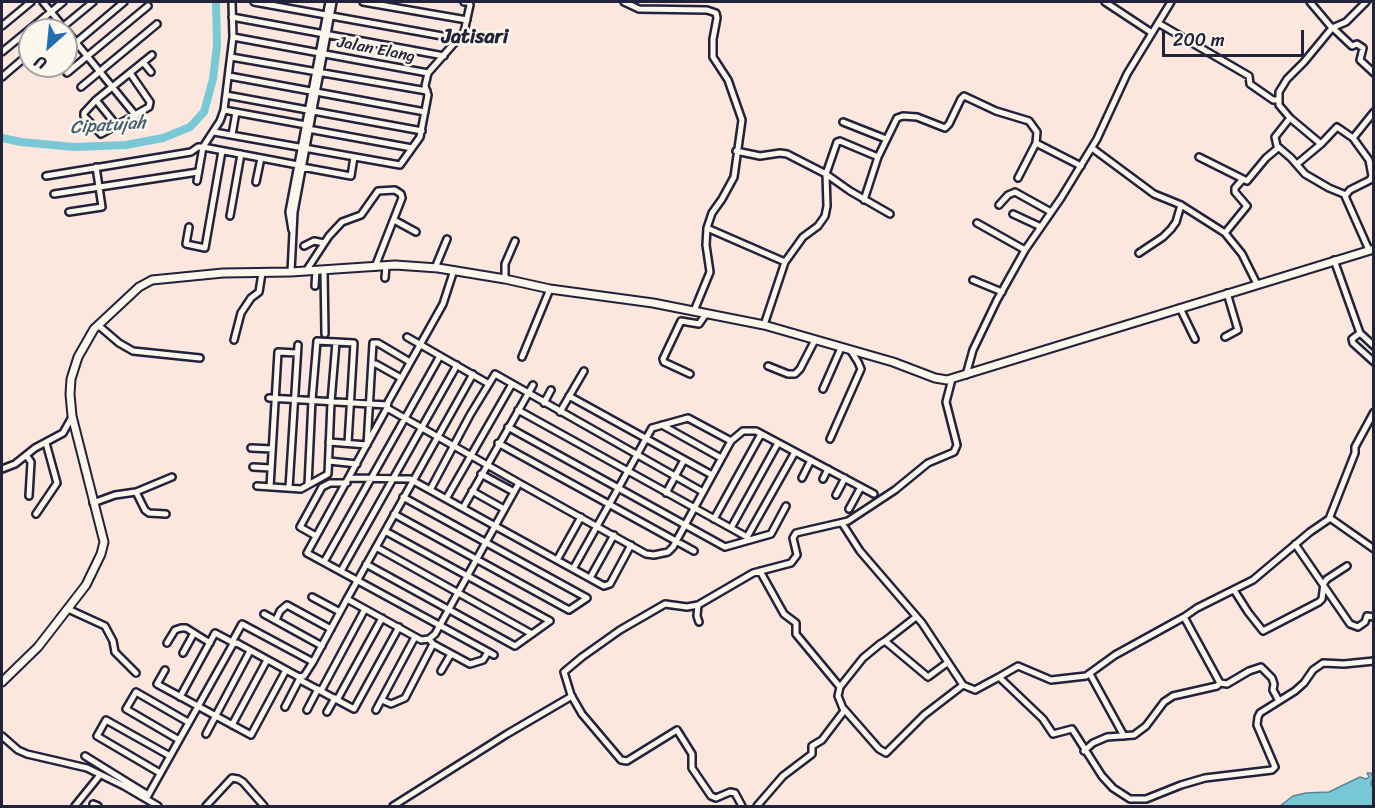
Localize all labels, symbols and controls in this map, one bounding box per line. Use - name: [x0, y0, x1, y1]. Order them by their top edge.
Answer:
- north arrow: [18, 18, 78, 78]
- scale bar: [1165, 18, 1308, 56]
- text: 200 m: [1173, 24, 1225, 56]
- district label: Jatisari: [442, 26, 508, 50]
- street label: Jalan Elang: [335, 33, 417, 67]
- text: U: [29, 47, 52, 78]
- water label: Cipatujah: [69, 113, 147, 139]

